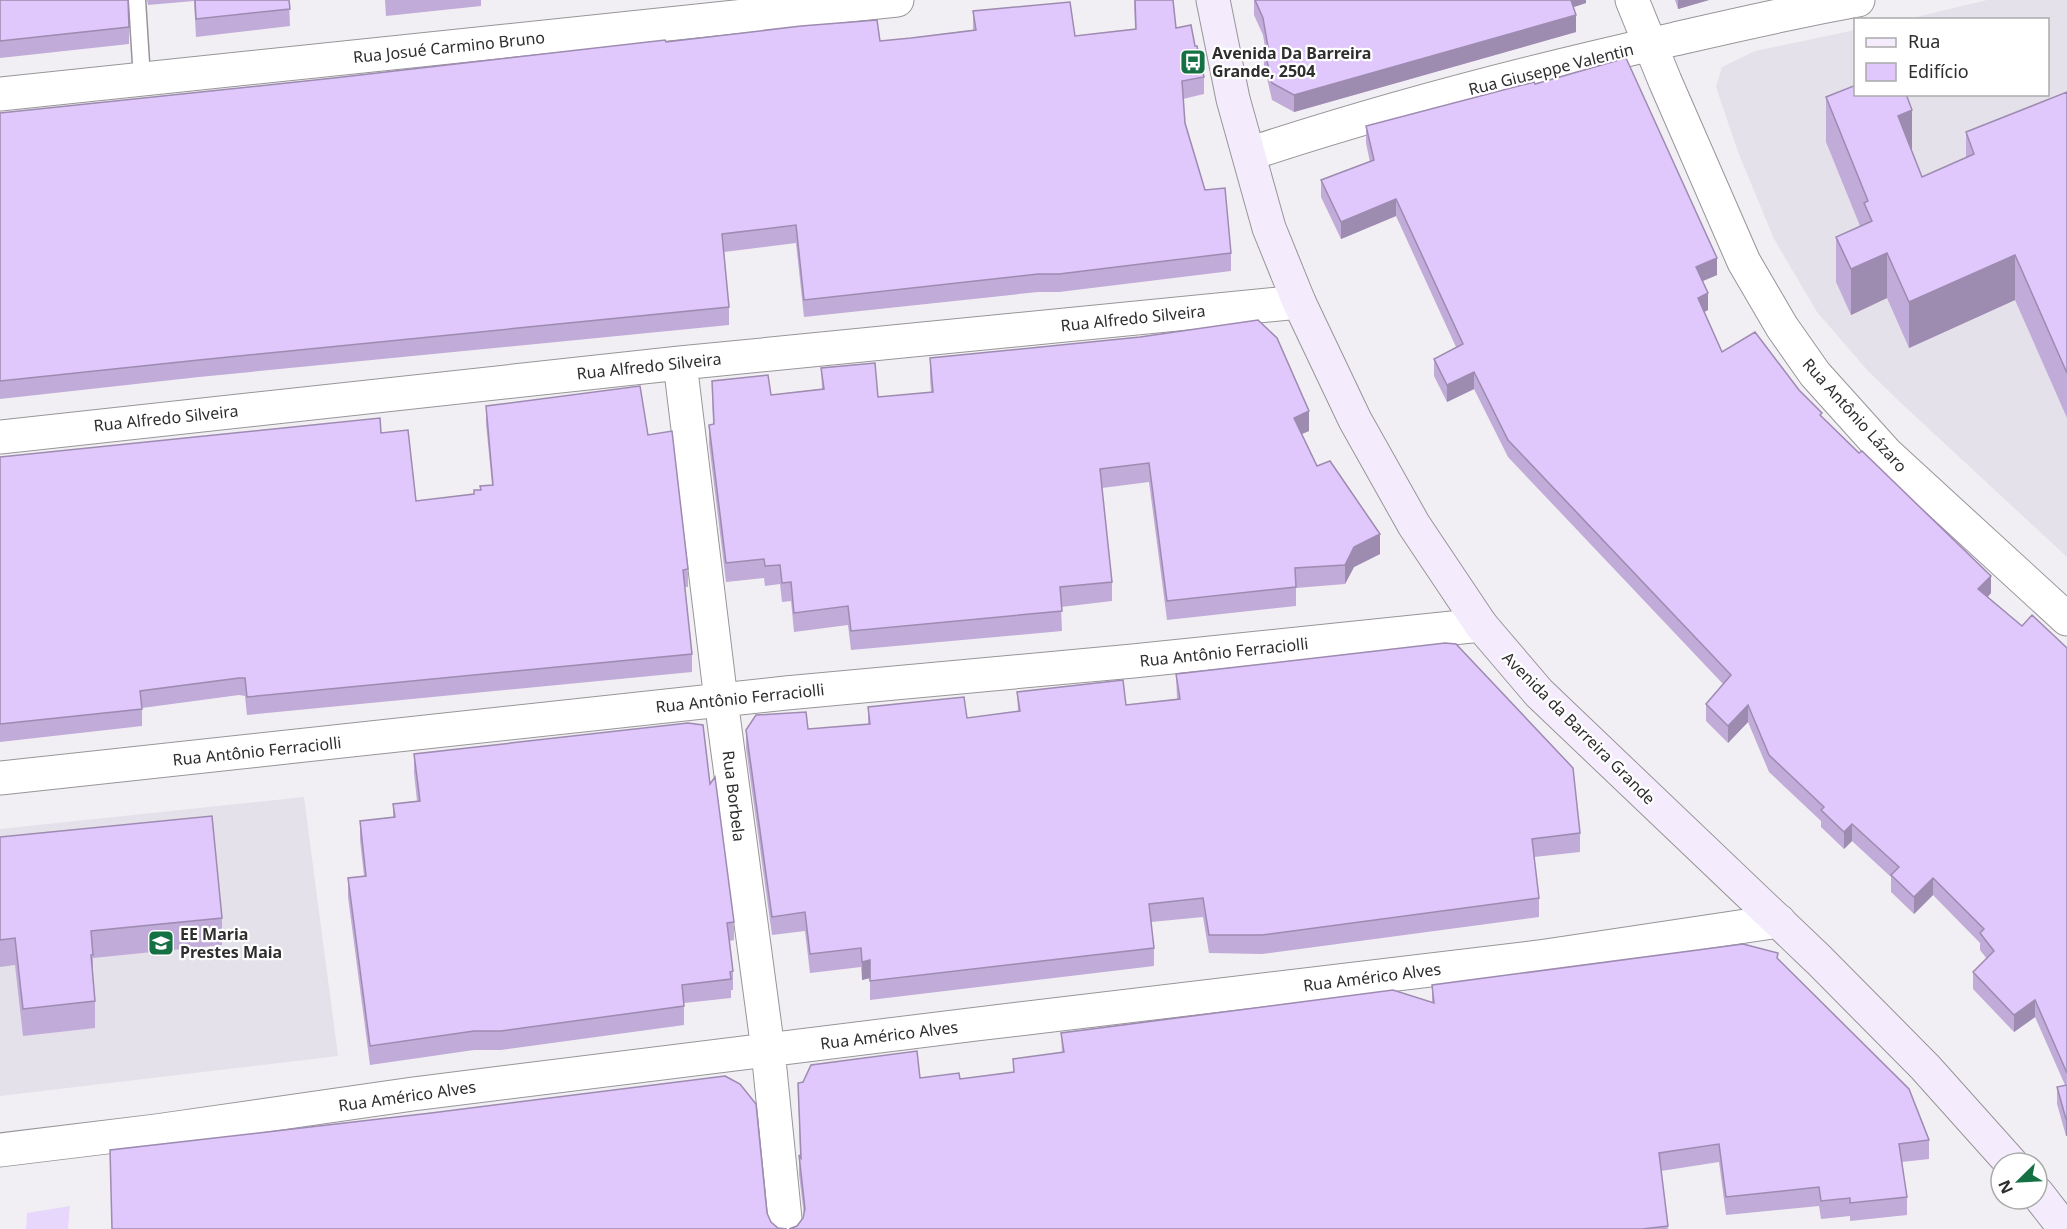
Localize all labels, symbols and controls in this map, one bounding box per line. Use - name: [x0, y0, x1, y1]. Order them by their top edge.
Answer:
- legend: [1854, 18, 2049, 96]
- street label: Rua Josué Carmino Bruno: [352, 26, 546, 68]
- text: Rua: [1908, 29, 1940, 53]
- street label: Rua Giuseppe Valentin: [1466, 38, 1636, 100]
- place label: Avenida Da Barreira Grande, 2504: [1212, 42, 1371, 82]
- bus stop icon: Avenida Da Barreira Grande, 2504: [1178, 47, 1208, 77]
- text: Edifício: [1908, 59, 1969, 83]
- street label: Rua Alfredo Silveira: [1060, 299, 1206, 337]
- street label: Rua Alfredo Silveira: [576, 347, 722, 385]
- street label: Rua Antônio Lázaro: [1798, 353, 1912, 477]
- street label: Rua Alfredo Silveira: [93, 399, 239, 437]
- street label: Rua Antônio Ferraciolli: [1139, 632, 1309, 672]
- street label: Avenida da Barreira Grande: [1498, 647, 1660, 809]
- street label: Rua Antônio Ferraciolli: [655, 678, 825, 718]
- street label: Rua Antônio Ferraciolli: [172, 731, 342, 771]
- street label: Rua Borbela: [717, 749, 751, 843]
- place label: EE Maria Prestes Maia: [180, 923, 282, 963]
- school or university icon: EE Maria Prestes Maia: [146, 928, 176, 958]
- street label: Rua Américo Alves: [1302, 958, 1442, 996]
- street label: Rua Américo Alves: [819, 1016, 959, 1054]
- street label: Rua Américo Alves: [337, 1075, 477, 1117]
- north arrow: [1989, 1151, 2049, 1211]
- text: N: [1993, 1177, 2018, 1198]

